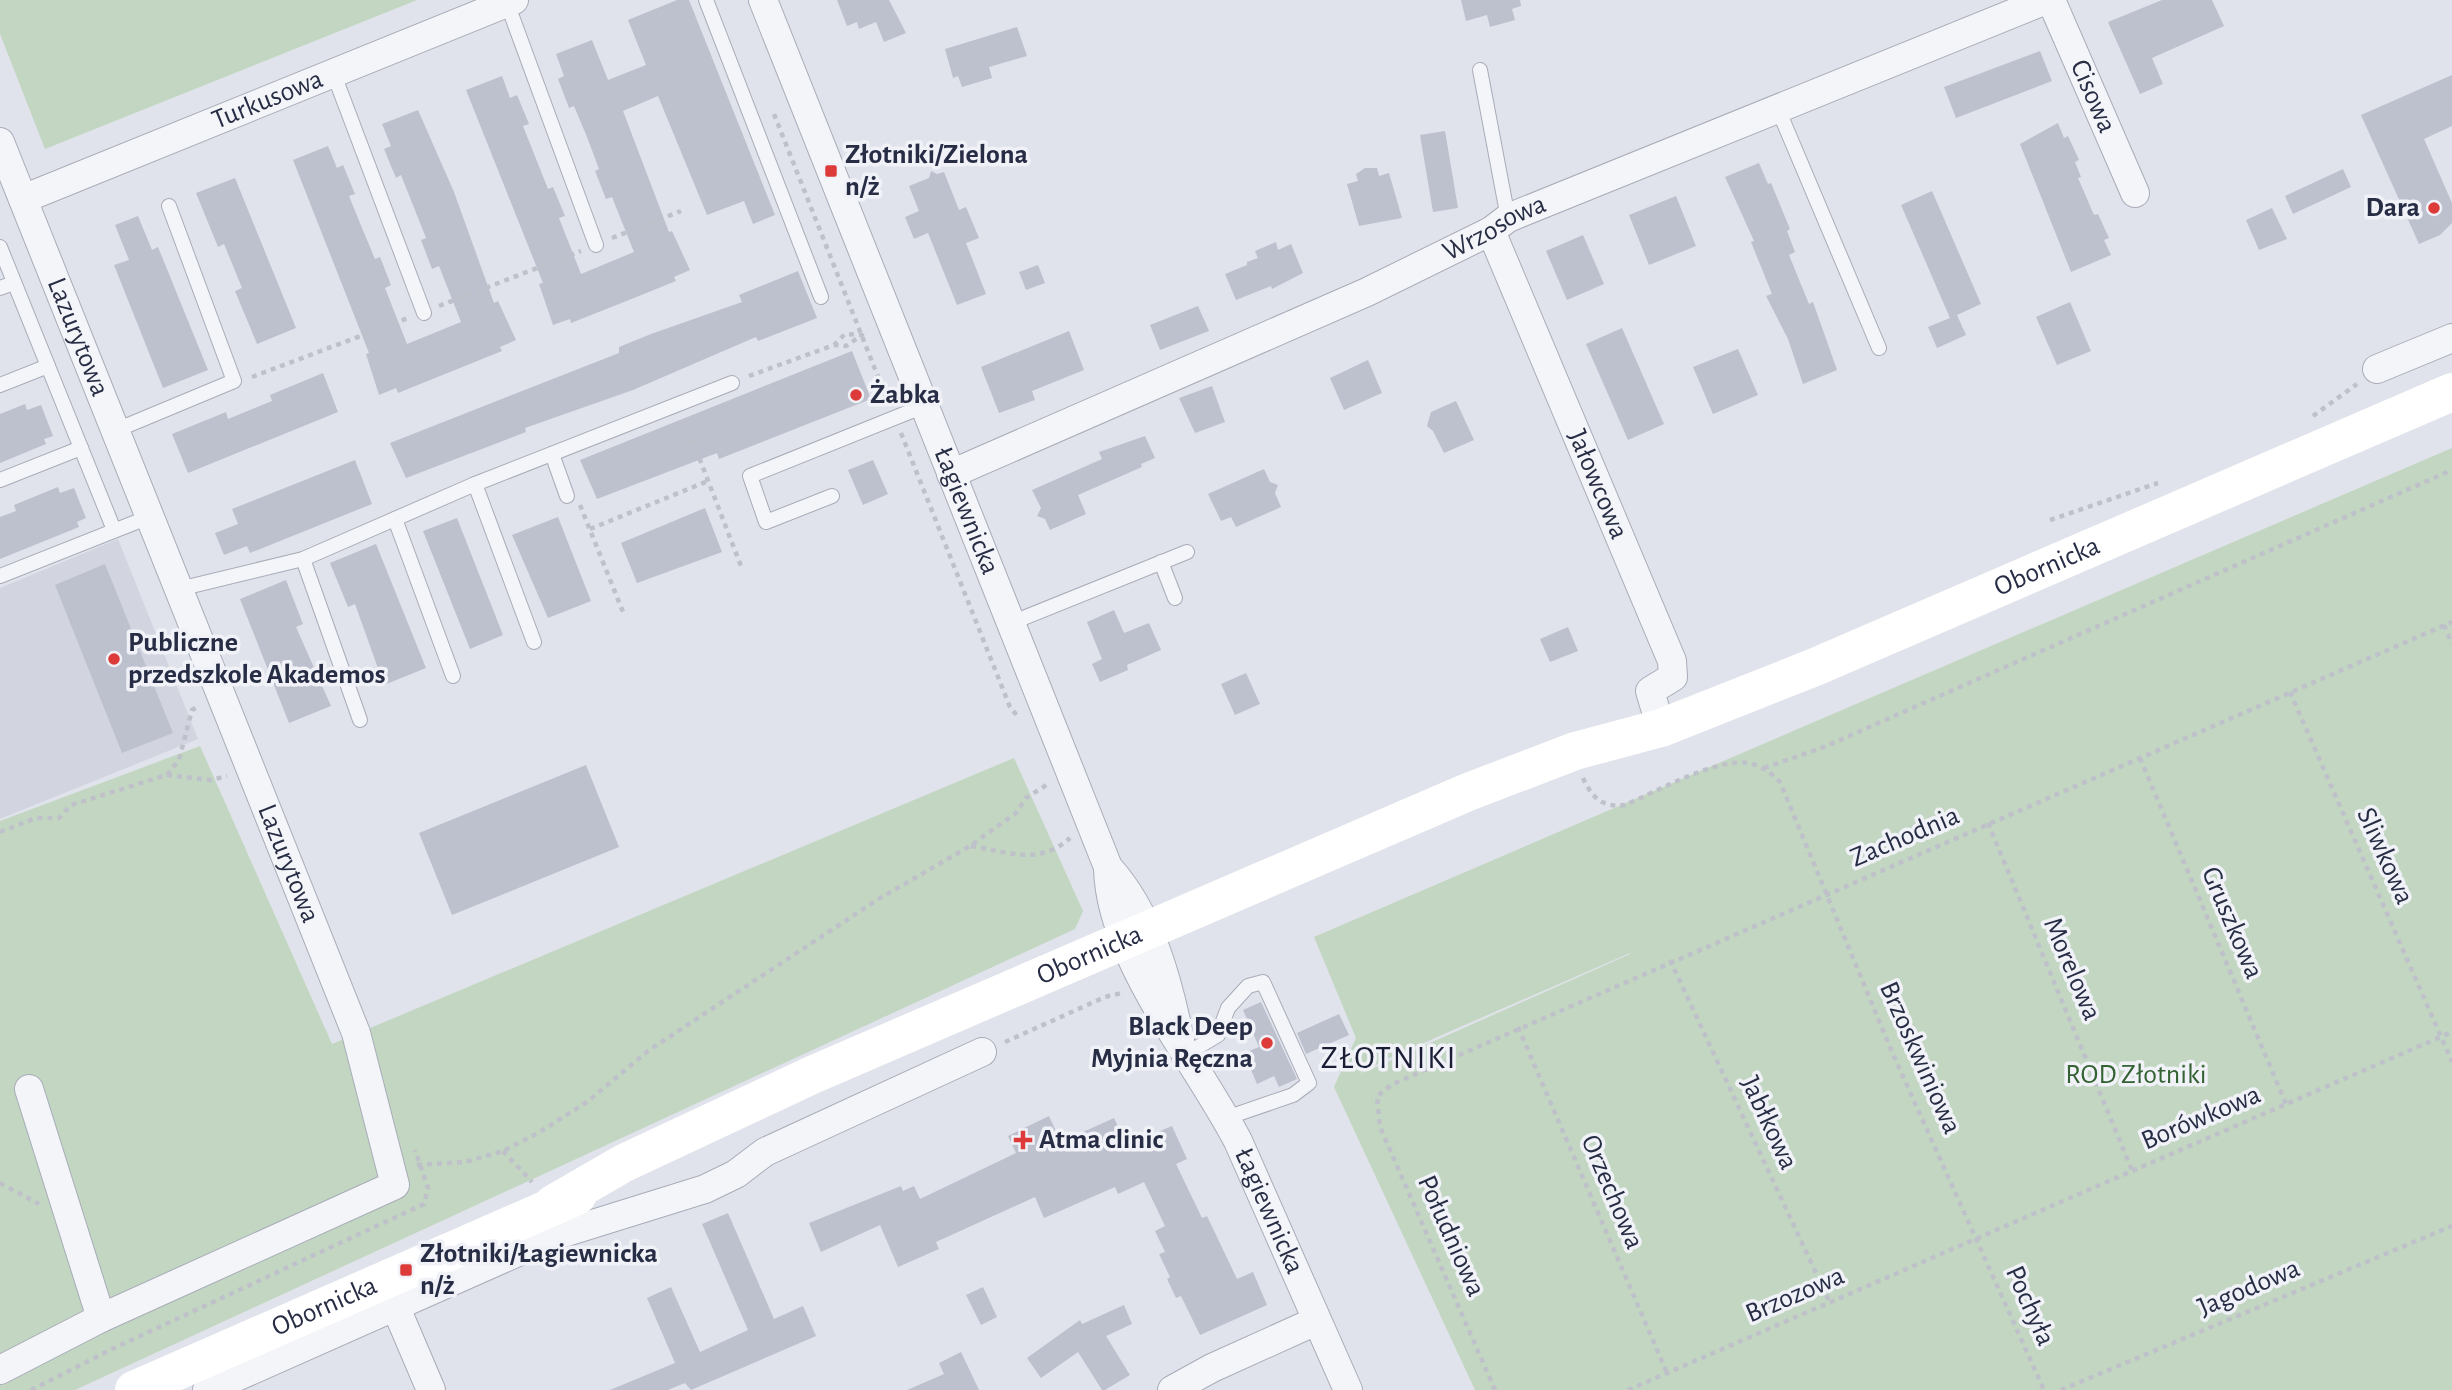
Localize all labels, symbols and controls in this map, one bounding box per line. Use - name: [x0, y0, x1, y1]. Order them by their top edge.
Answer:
- street label: Cisowa: [2065, 56, 2121, 137]
- street label: Turkusowa: [208, 65, 327, 135]
- place label: Złotniki/Zielona n/ż: [845, 141, 1028, 201]
- marker: Złotniki/Zielona n/ż: [823, 163, 839, 179]
- street label: Wrzosowa: [1438, 190, 1550, 266]
- place label: Dara: [2366, 194, 2420, 222]
- marker: Dara: [2426, 200, 2442, 216]
- street label: Lazurytowa: [42, 274, 114, 400]
- place label: Żabka: [870, 379, 940, 409]
- marker: Żabka: [848, 387, 864, 403]
- street label: Jałowcowa: [1562, 426, 1633, 543]
- street label: Łagiewnicka: [929, 443, 1004, 579]
- street label: Obornicka: [1990, 532, 2104, 602]
- place label: Publiczne przedszkole Akademos: [128, 629, 385, 689]
- marker: Publiczne przedszkole Akademos: [106, 651, 122, 667]
- street label: Lazurytowa: [252, 800, 324, 927]
- street label: Zachodnia: [1846, 802, 1964, 872]
- street label: Sliwkowa: [2351, 803, 2419, 909]
- street label: Gruszkowa: [2196, 863, 2268, 983]
- street label: Morelowa: [2038, 914, 2106, 1024]
- street label: Obornicka: [1033, 920, 1147, 990]
- street label: Brzoskwiniowa: [1874, 978, 1966, 1138]
- place label: Black Deep Myjnia Ręczna: [1091, 1013, 1253, 1073]
- marker: Black Deep Myjnia Ręczna: [1259, 1035, 1275, 1051]
- district label: ZŁOTNIKI: [1321, 1042, 1457, 1074]
- park label: ROD Złotniki: [2065, 1061, 2207, 1089]
- street label: Jabłkowa: [1735, 1072, 1803, 1174]
- street label: Borówkowa: [2137, 1080, 2265, 1156]
- place label: Atma clinic: [1039, 1126, 1163, 1154]
- marker: Atma clinic: [1013, 1130, 1033, 1150]
- street label: Orzechowa: [1575, 1131, 1649, 1253]
- street label: Łagiewnicka: [1229, 1144, 1309, 1278]
- street label: Południowa: [1412, 1171, 1490, 1301]
- place label: Złotniki/Łagiewnicka n/ż: [420, 1240, 658, 1300]
- street label: Jagodowa: [2194, 1254, 2304, 1322]
- marker: Złotniki/Łagiewnicka n/ż: [398, 1262, 414, 1278]
- street label: Brzozowa: [1742, 1262, 1848, 1328]
- street label: Pochyła: [2000, 1262, 2060, 1350]
- street label: Obornicka: [268, 1271, 381, 1342]

